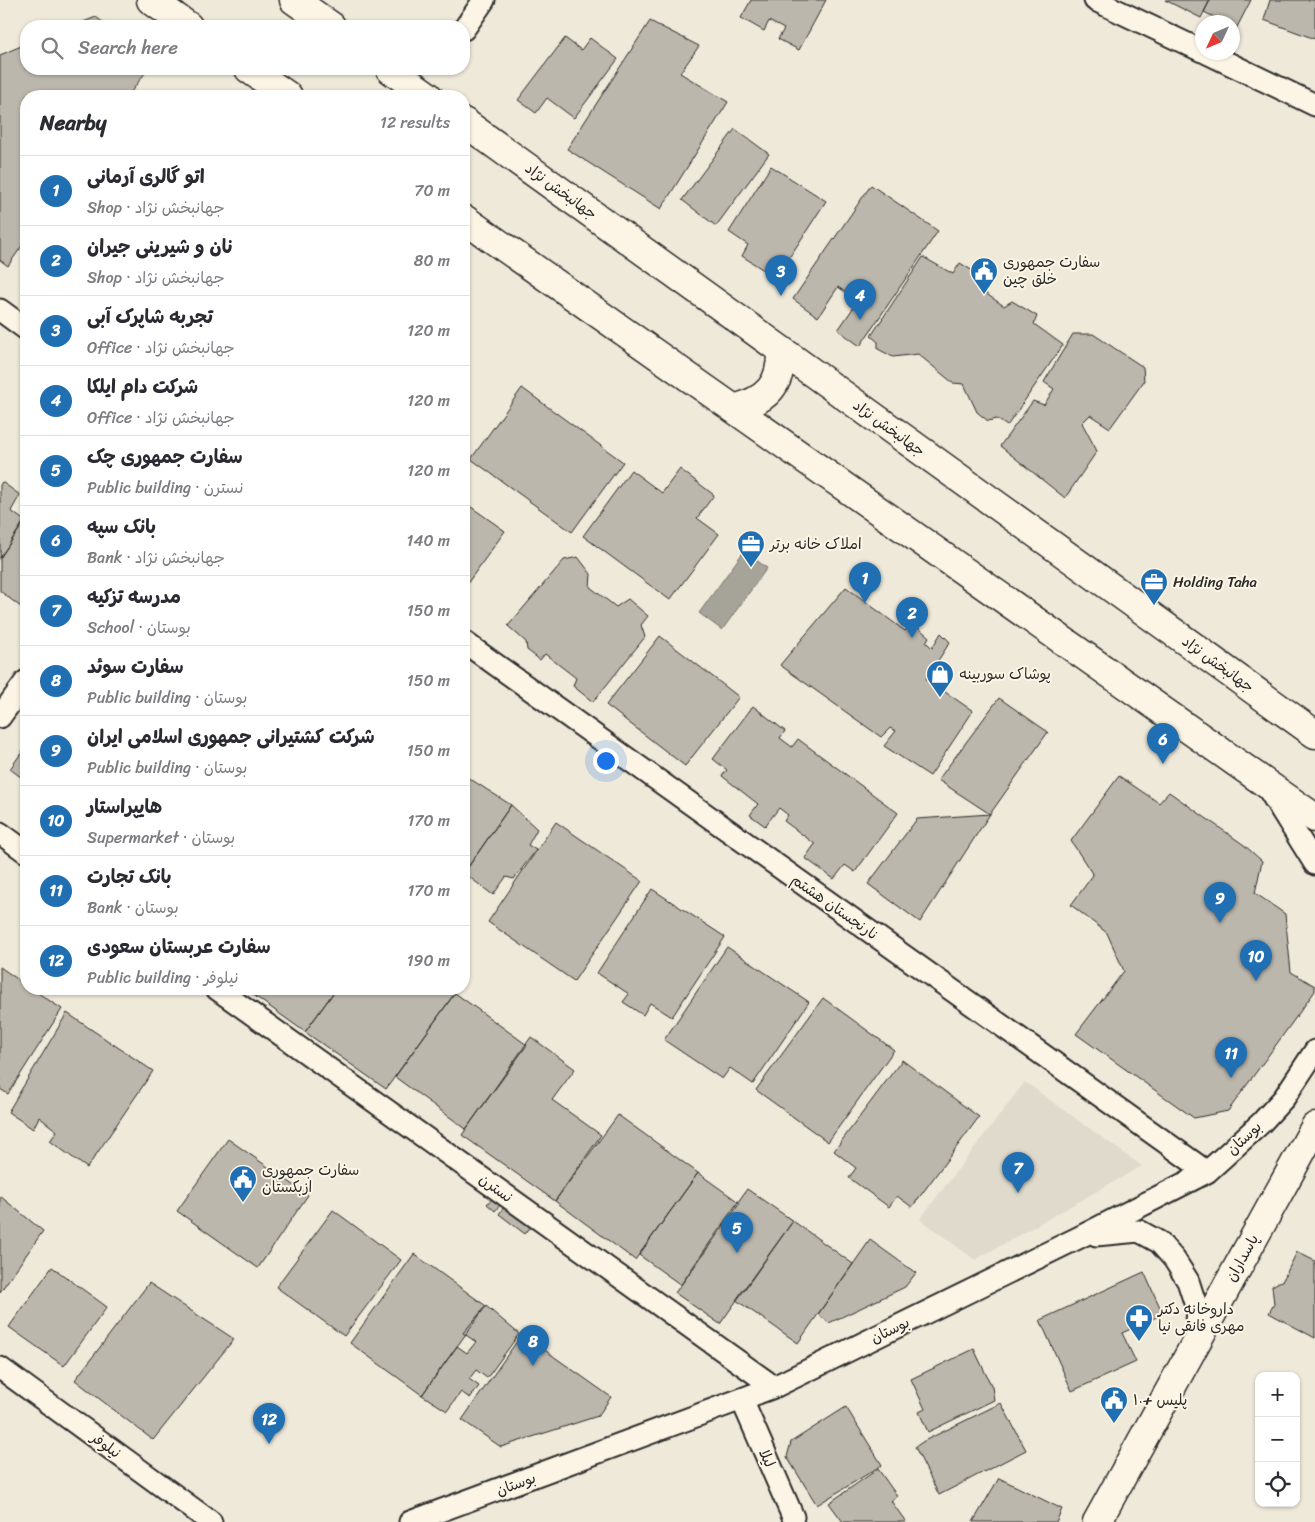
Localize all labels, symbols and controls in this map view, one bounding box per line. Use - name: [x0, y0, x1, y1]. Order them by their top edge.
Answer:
- north arrow: [1195, 15, 1240, 60]
- search box: [20, 20, 470, 75]
- text: Search here: [78, 31, 178, 64]
- icon: search: [38, 34, 66, 62]
- text: Nearby: [40, 104, 106, 142]
- text: 12 results: [380, 108, 450, 137]
- street label: جهانبخش نژاد: [519, 156, 603, 226]
- text: اتو گالری آرمانی: [87, 160, 205, 193]
- text: 1: [53, 176, 59, 205]
- text: 70 m: [414, 176, 450, 205]
- text: Shop · جهانبخش نژاد: [87, 193, 225, 222]
- text: نان و شیرینی جیران: [87, 230, 233, 263]
- text: 2: [51, 246, 61, 275]
- text: 80 m: [414, 246, 450, 275]
- place label: سفارت جمهوری خلق چین: [1003, 249, 1100, 292]
- pin: 3: [765, 255, 797, 296]
- public building icon: سفارت جمهوری خلق چین: [969, 256, 999, 295]
- text: Shop · جهانبخش نژاد: [87, 263, 225, 292]
- pin: 4: [844, 279, 876, 320]
- text: تجربه شاپرک آبی: [87, 300, 213, 333]
- text: 3: [52, 316, 60, 345]
- text: 120 m: [407, 316, 450, 345]
- text: Office · جهانبخش نژاد: [87, 333, 235, 362]
- text: شرکت دام ایلکا: [87, 370, 198, 403]
- text: 4: [51, 386, 61, 415]
- text: 120 m: [407, 386, 450, 415]
- street label: جهانبخش نژاد: [847, 393, 931, 463]
- text: Office · جهانبخش نژاد: [87, 403, 235, 432]
- text: سفارت جمهوری چک: [87, 440, 243, 473]
- text: 5: [51, 456, 61, 485]
- text: 120 m: [407, 456, 450, 485]
- text: Public building · نسترن: [87, 473, 243, 502]
- text: بانک سپه: [87, 510, 156, 543]
- text: 6: [51, 526, 61, 555]
- text: 140 m: [407, 526, 450, 555]
- office icon: املاک خانه برتر: [736, 529, 766, 568]
- place label: املاک خانه برتر: [768, 531, 862, 557]
- text: Bank · جهانبخش نژاد: [87, 543, 225, 572]
- pin: 1: [849, 562, 881, 603]
- office icon: Holding Taha: [1139, 567, 1169, 606]
- place label: Holding Taha: [1173, 569, 1258, 595]
- text: مدرسه تزکیه: [87, 580, 181, 613]
- text: 7: [51, 596, 61, 625]
- text: 150 m: [407, 596, 450, 625]
- pin: 2: [896, 597, 928, 638]
- text: School · بوستان: [87, 613, 191, 642]
- street label: جهانبخش نژاد: [1176, 629, 1260, 699]
- text: سفارت سوئد: [87, 650, 184, 683]
- shop icon: پوشاک سوربینه: [925, 659, 955, 698]
- place label: پوشاک سوربینه: [959, 661, 1051, 687]
- text: 8: [51, 666, 61, 695]
- text: 150 m: [407, 666, 450, 695]
- text: Public building · بوستان: [87, 683, 247, 712]
- text: شرکت کشتیرانی جمهوری اسلامی ایران: [87, 720, 375, 753]
- pin: 6: [1147, 723, 1179, 764]
- text: 9: [51, 736, 61, 765]
- text: 150 m: [407, 736, 450, 765]
- your location: [593, 748, 619, 774]
- text: Public building · بوستان: [87, 753, 247, 782]
- text: هایپراستار: [87, 790, 162, 823]
- text: 10: [48, 806, 64, 835]
- text: 170 m: [407, 806, 450, 835]
- text: Supermarket · بوستان: [87, 823, 235, 852]
- text: بانک تجارت: [87, 860, 172, 893]
- street label: نارنجستان هشتم: [786, 867, 884, 947]
- text: 11: [49, 876, 63, 905]
- text: 170 m: [407, 876, 450, 905]
- pin: 9: [1204, 882, 1236, 923]
- text: Bank · بوستان: [87, 893, 179, 922]
- text: سفارت عربستان سعودی: [87, 930, 271, 963]
- pin: 10: [1240, 940, 1272, 981]
- text: 12: [48, 946, 64, 975]
- text: 190 m: [407, 946, 450, 975]
- text: Public building · نیلوفر: [87, 963, 238, 992]
- pin: 11: [1215, 1037, 1247, 1078]
- street label: بوستان: [1220, 1115, 1268, 1161]
- pin: 7: [1002, 1152, 1034, 1193]
- place label: سفارت جمهوری ازبکستان: [262, 1157, 359, 1200]
- public building icon: سفارت جمهوری ازبکستان: [228, 1164, 258, 1203]
- street label: نسترن: [473, 1167, 519, 1209]
- pin: 5: [721, 1212, 753, 1253]
- street label: پاسداران: [1218, 1229, 1266, 1287]
- place label: داروخانه دکتر مهری فانقی نیا: [1157, 1296, 1245, 1339]
- pharmacy icon: داروخانه دکتر مهری فانقی نیا: [1124, 1303, 1154, 1342]
- street label: بوستان: [866, 1309, 914, 1351]
- pin: 8: [517, 1325, 549, 1366]
- map controls: [1255, 1372, 1300, 1507]
- button: +: [1255, 1372, 1300, 1417]
- public building icon: پلیس +١٠: [1099, 1385, 1129, 1424]
- place label: پلیس +١٠: [1133, 1387, 1187, 1413]
- pin: 12: [253, 1403, 285, 1444]
- button: −: [1255, 1417, 1300, 1462]
- street label: نیلوفر: [84, 1424, 127, 1465]
- street label: لیلا: [751, 1445, 783, 1471]
- button: locate: [1255, 1462, 1300, 1507]
- street label: بوستان: [492, 1465, 540, 1503]

